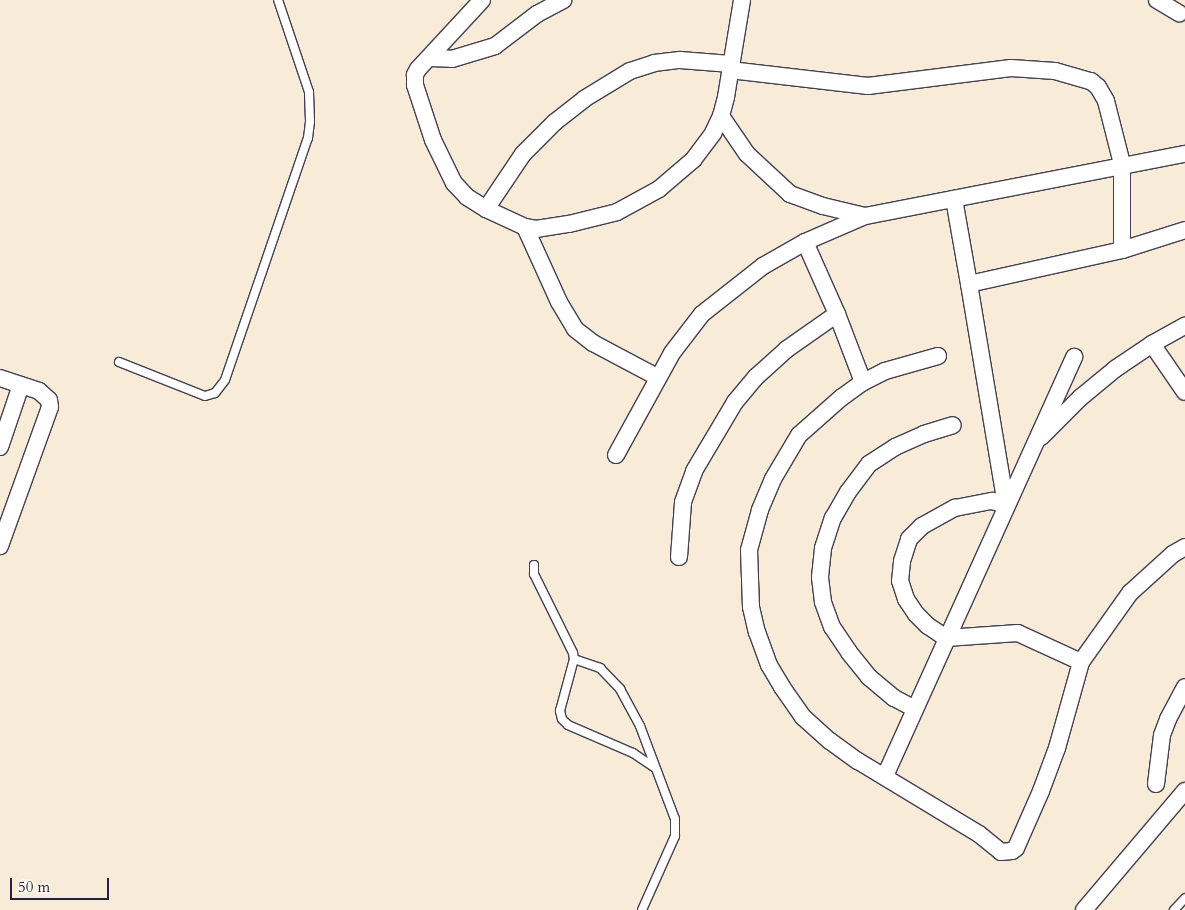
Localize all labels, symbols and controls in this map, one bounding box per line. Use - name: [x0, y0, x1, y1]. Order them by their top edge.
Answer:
- scale bar: [12, 868, 111, 900]
- text: 50 m: [18, 877, 50, 897]

